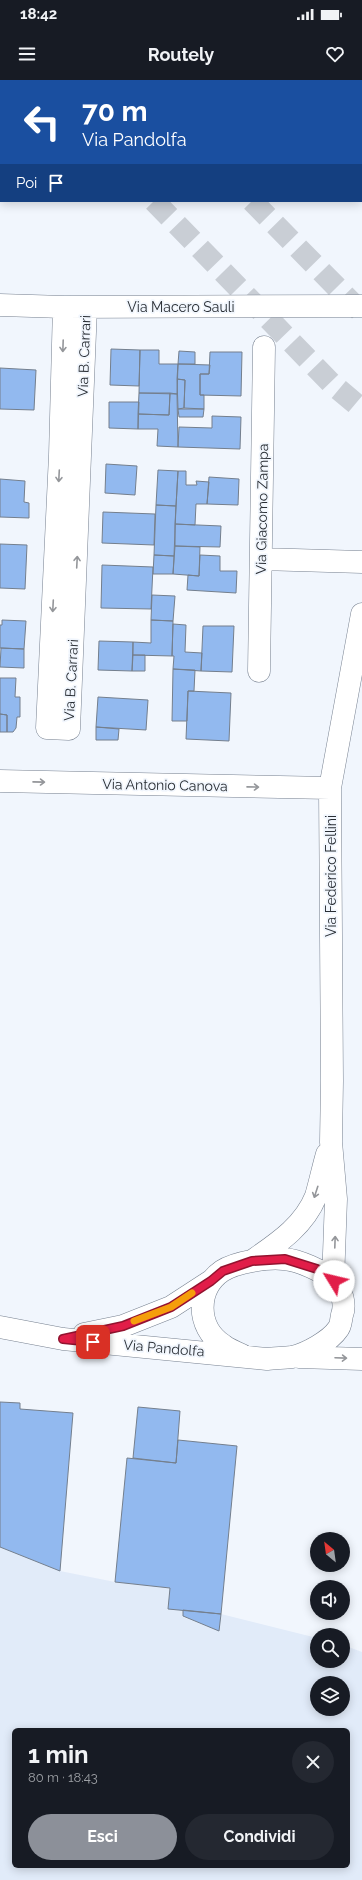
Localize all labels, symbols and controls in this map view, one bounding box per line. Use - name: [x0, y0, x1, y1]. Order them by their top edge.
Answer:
- text: 18:42: [20, 5, 57, 23]
- icon: menu: [16, 43, 38, 65]
- icon: heart: [324, 43, 346, 65]
- text: Routely: [148, 44, 214, 65]
- text: 70 m: [82, 95, 148, 128]
- icon: left: [16, 96, 68, 148]
- text: Via Pandolfa: [82, 129, 186, 150]
- icon: arrive: [45, 172, 67, 194]
- text: Poi: [16, 174, 37, 192]
- street label: Via Macero Sauli: [127, 299, 235, 315]
- street label: Via B. Carrari: [75, 315, 93, 397]
- one-way arrow: [59, 339, 66, 352]
- street label: Via Giacomo Zampa: [253, 443, 271, 575]
- one-way arrow: [55, 469, 62, 482]
- one-way arrow: [73, 556, 80, 569]
- one-way arrow: [49, 599, 56, 612]
- street label: Via B. Carrari: [61, 639, 81, 721]
- street label: Via Antonio Canova: [102, 776, 228, 794]
- one-way arrow: [32, 778, 45, 786]
- one-way arrow: [246, 783, 259, 790]
- street label: Via Federico Fellini: [323, 815, 339, 937]
- one-way arrow: [312, 1186, 319, 1199]
- one-way arrow: [331, 1236, 339, 1249]
- position arrow: [313, 1260, 355, 1302]
- pin: [76, 1325, 110, 1359]
- icon: arrive: [82, 1331, 104, 1353]
- street label: Via Pandolfa: [123, 1336, 205, 1360]
- one-way arrow: [334, 1354, 347, 1362]
- north arrow: [310, 1532, 350, 1572]
- map controls: [310, 1532, 350, 1716]
- button: sound: [310, 1580, 350, 1620]
- button: search: [310, 1628, 350, 1668]
- button: layers: [310, 1676, 350, 1716]
- text: 1 min: [28, 1740, 89, 1769]
- button: close: [292, 1741, 334, 1783]
- text: 80 m · 18:43: [28, 1770, 98, 1785]
- button: Esci: [28, 1814, 177, 1860]
- button: Condividi: [185, 1814, 334, 1860]

